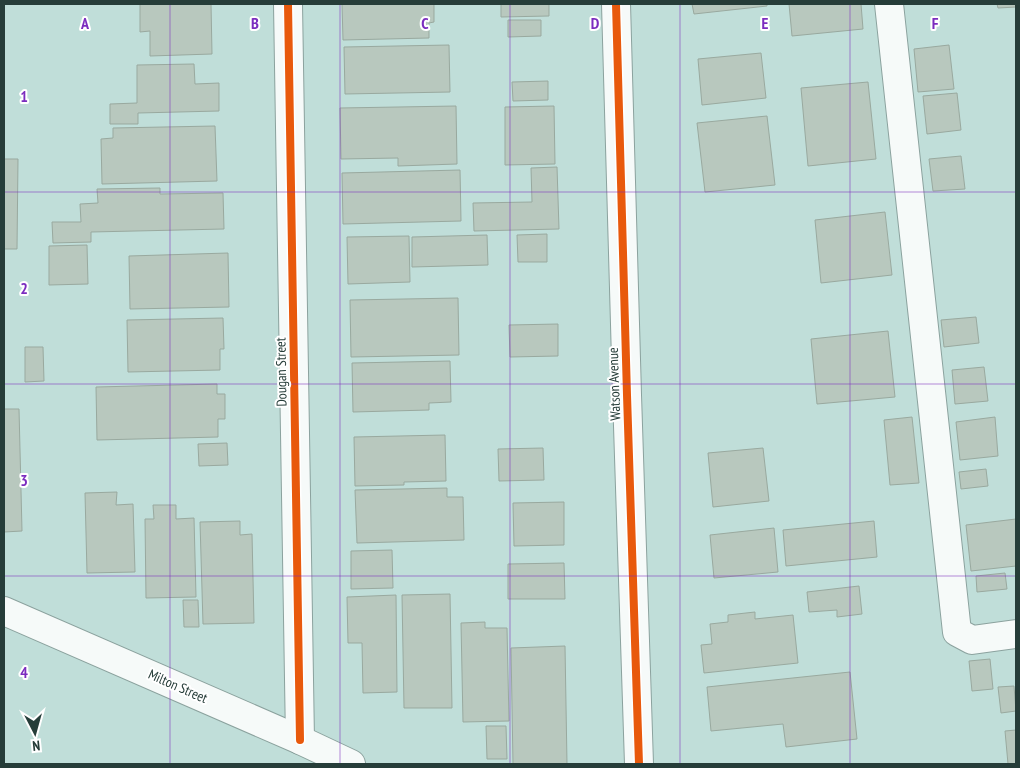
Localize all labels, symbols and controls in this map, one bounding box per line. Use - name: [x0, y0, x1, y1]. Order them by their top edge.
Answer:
- text: A: [80, 13, 90, 33]
- text: B: [251, 13, 259, 33]
- text: C: [421, 13, 429, 33]
- text: D: [591, 13, 600, 33]
- text: E: [762, 13, 769, 33]
- text: F: [932, 13, 939, 33]
- text: 1: [20, 86, 28, 106]
- text: 2: [20, 278, 28, 298]
- street label: Dougan Street: [271, 337, 291, 407]
- street label: Watson Avenue: [604, 347, 624, 421]
- text: 3: [20, 470, 28, 490]
- text: 4: [20, 662, 28, 682]
- street label: Milton Street: [146, 665, 211, 707]
- north arrow: [10, 708, 60, 758]
- text: N: [32, 737, 41, 755]

